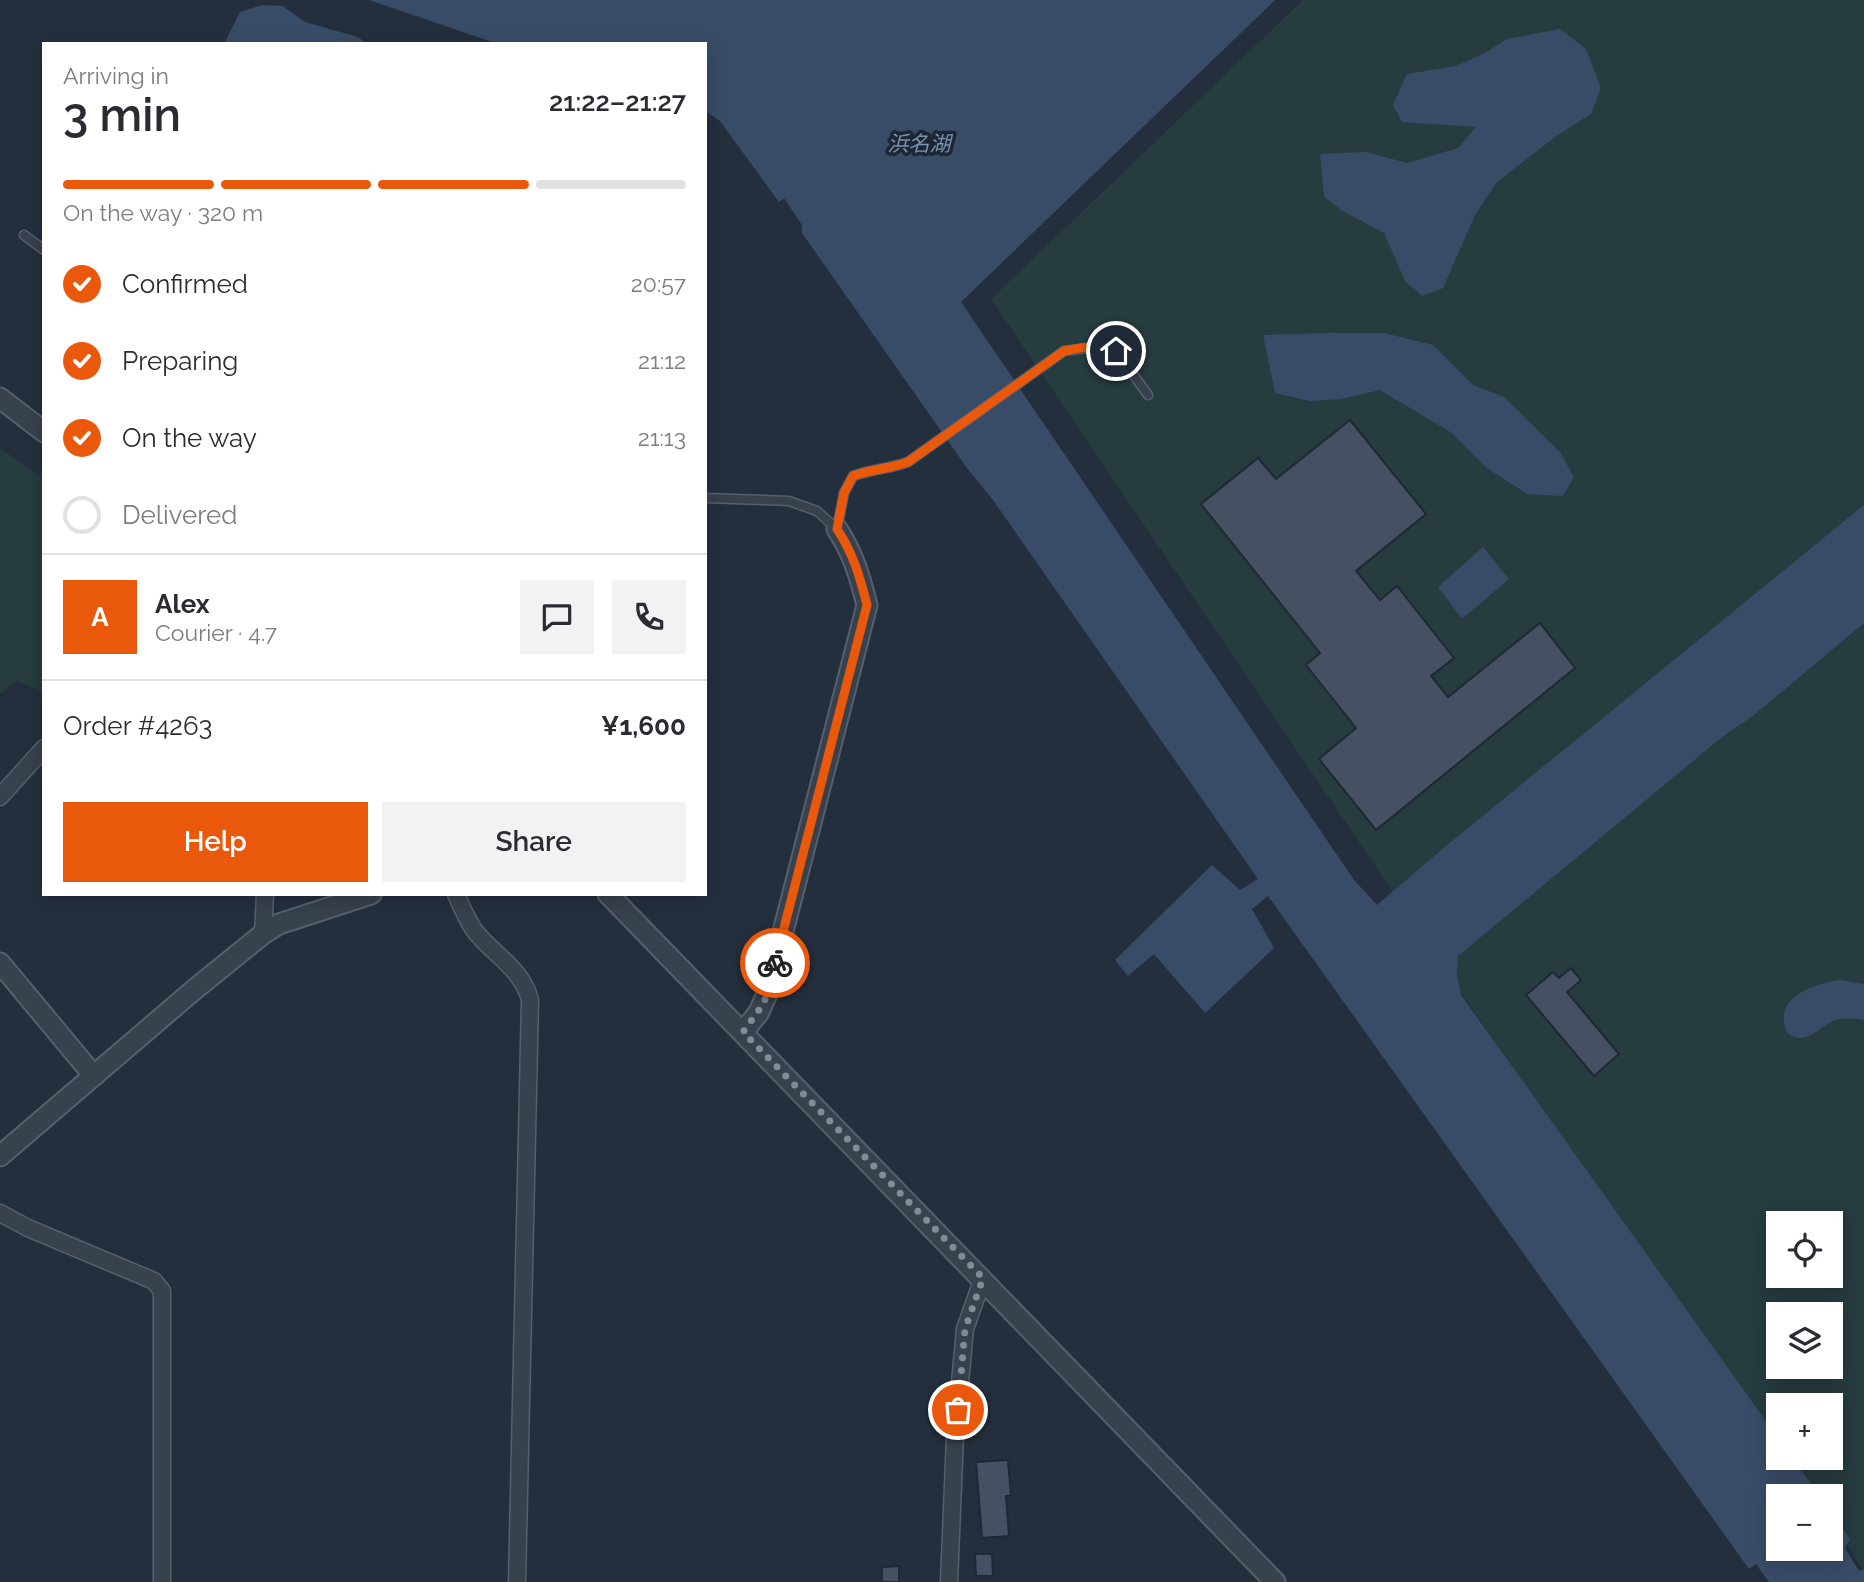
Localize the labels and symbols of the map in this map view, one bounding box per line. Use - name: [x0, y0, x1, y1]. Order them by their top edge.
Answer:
- water label: 浜名湖: [888, 131, 953, 156]
- pin: [1086, 321, 1146, 381]
- courier: [740, 928, 810, 998]
- pin: [928, 1380, 988, 1440]

